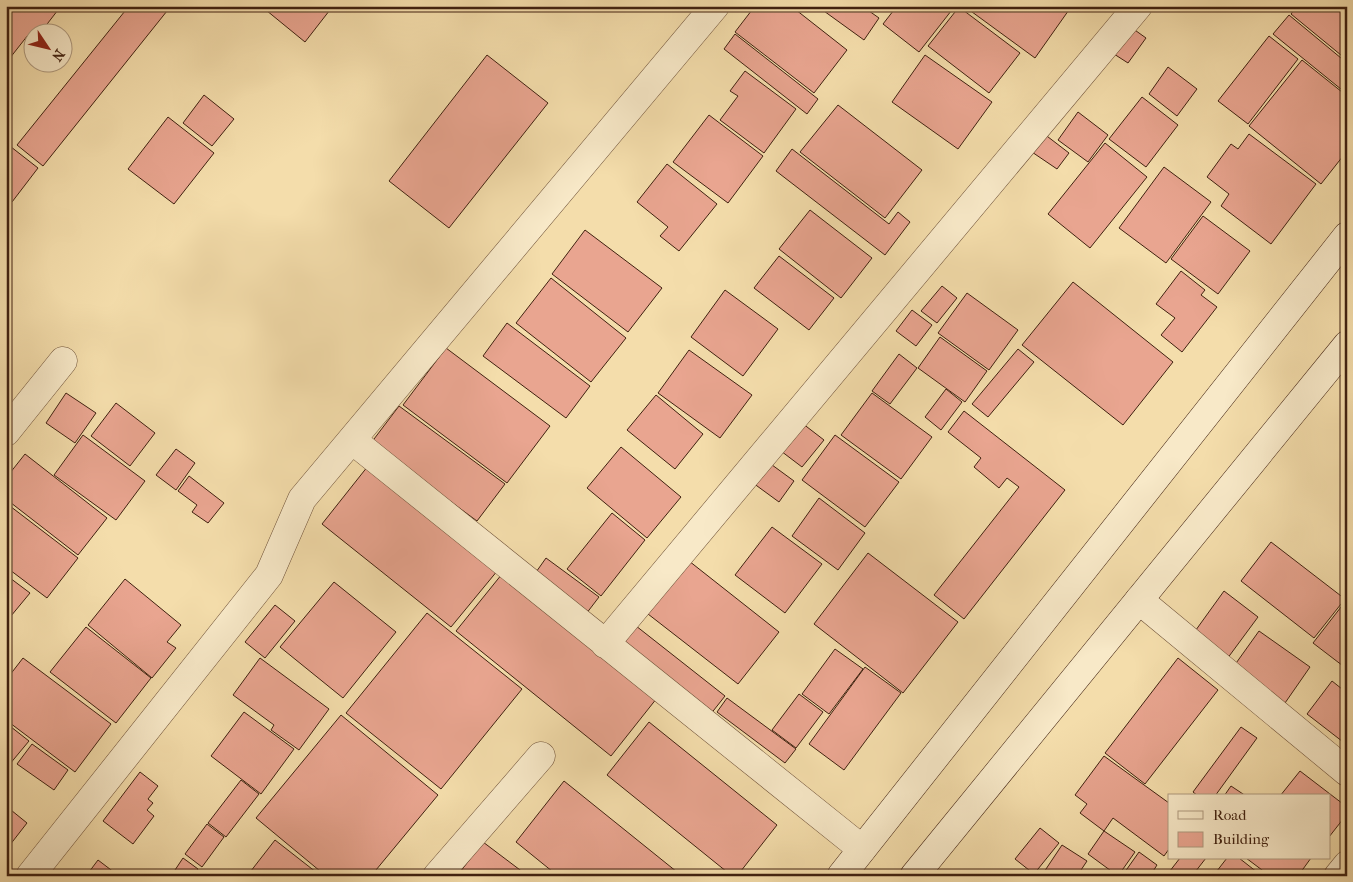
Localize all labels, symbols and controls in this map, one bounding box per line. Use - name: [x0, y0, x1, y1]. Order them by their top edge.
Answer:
- north arrow: [22, 22, 72, 72]
- text: N: [48, 46, 68, 65]
- legend: [1168, 794, 1330, 860]
- text: Road: [1213, 806, 1247, 824]
- text: Building: [1213, 830, 1270, 848]

